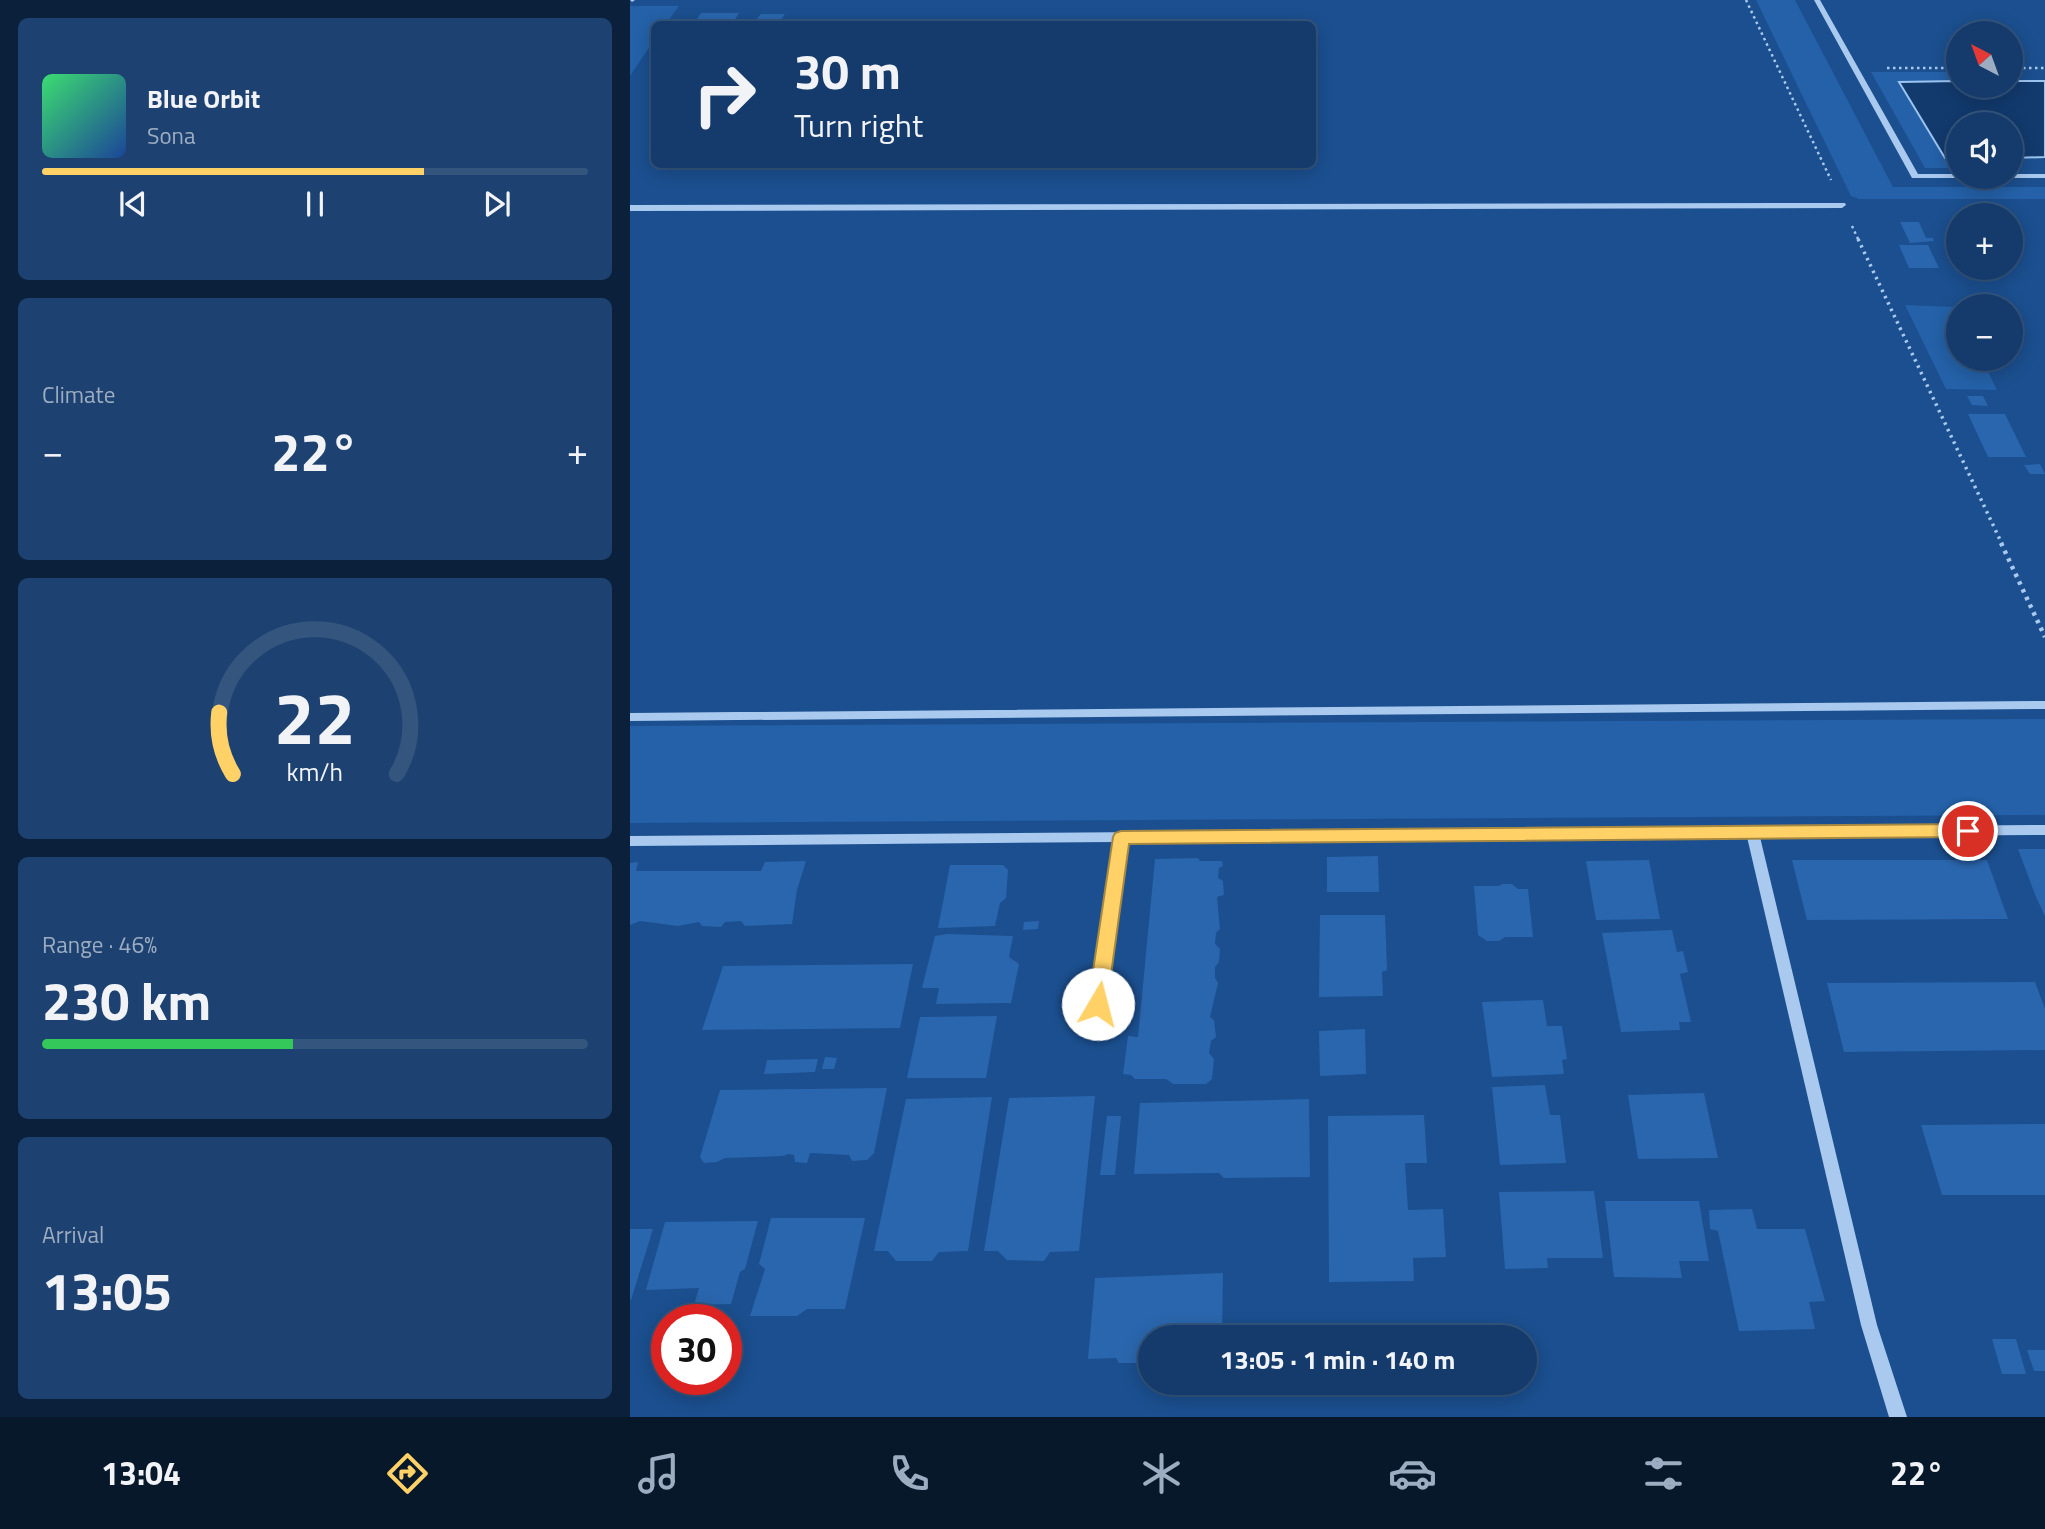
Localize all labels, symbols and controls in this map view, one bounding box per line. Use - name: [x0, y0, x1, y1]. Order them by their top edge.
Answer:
- north arrow: [1946, 21, 2023, 98]
- map controls: [1946, 21, 2023, 371]
- text: 30 m: [794, 33, 901, 108]
- icon: right: [679, 49, 770, 140]
- text: Blue Orbit: [147, 79, 260, 118]
- text: Turn right: [794, 101, 923, 149]
- button: sound: [1946, 112, 2023, 189]
- text: Sona: [147, 118, 195, 153]
- icon: previous: [114, 185, 152, 223]
- icon: pause: [296, 185, 334, 223]
- icon: next: [478, 185, 516, 223]
- button: +: [1946, 203, 2023, 280]
- button: −: [1946, 294, 2023, 371]
- text: Climate: [42, 377, 115, 412]
- text: 22°: [271, 412, 359, 491]
- text: −: [42, 422, 63, 480]
- text: +: [567, 422, 588, 480]
- text: 22: [274, 663, 356, 773]
- text: km/h: [287, 753, 343, 791]
- pin: [1938, 801, 1998, 861]
- icon: arrive: [1949, 812, 1987, 850]
- text: Range · 46%: [42, 927, 157, 962]
- text: 230 km: [42, 961, 211, 1040]
- position arrow: [1061, 967, 1135, 1041]
- text: Arrival: [42, 1217, 104, 1252]
- text: 13:05: [42, 1251, 172, 1330]
- speed limit sign: 30: [651, 1304, 742, 1395]
- text: 13:05 · 1 min · 140 m: [1220, 1340, 1455, 1379]
- text: 13:04: [101, 1449, 181, 1497]
- icon: directions: [383, 1449, 432, 1498]
- icon: music: [634, 1449, 683, 1498]
- icon: phone: [885, 1449, 934, 1498]
- icon: climate: [1137, 1449, 1186, 1498]
- icon: car: [1388, 1449, 1437, 1498]
- icon: filters: [1639, 1449, 1688, 1498]
- text: 22°: [1890, 1449, 1944, 1497]

